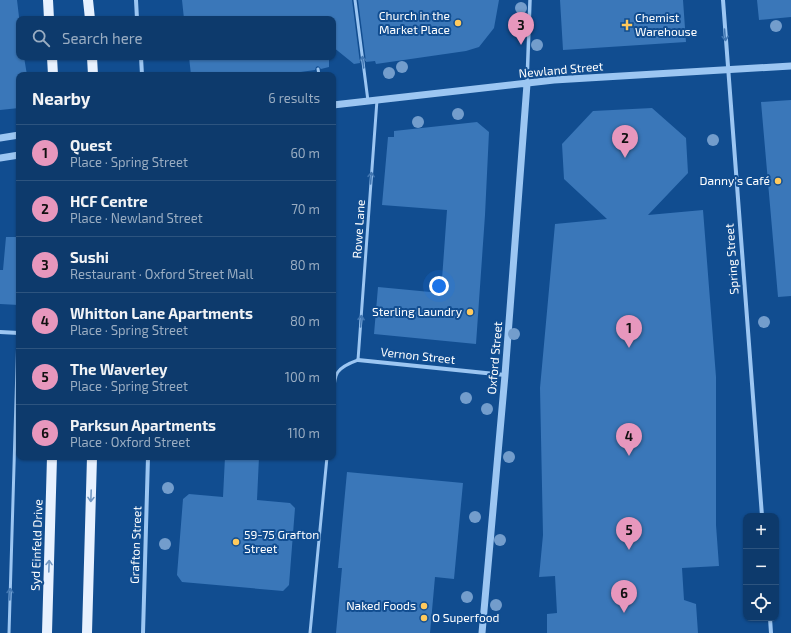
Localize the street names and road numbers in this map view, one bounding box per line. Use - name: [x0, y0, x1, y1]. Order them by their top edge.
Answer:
- street label: Newland Street: [518, 58, 604, 80]
- street label: Rowe Lane: [349, 199, 367, 259]
- street label: Spring Street: [722, 223, 740, 295]
- street label: Oxford Street: [484, 320, 504, 395]
- street label: Vernon Street: [380, 344, 456, 366]
- street label: Syd Einfeld Drive: [27, 499, 45, 591]
- street label: Grafton Street: [127, 505, 143, 584]

